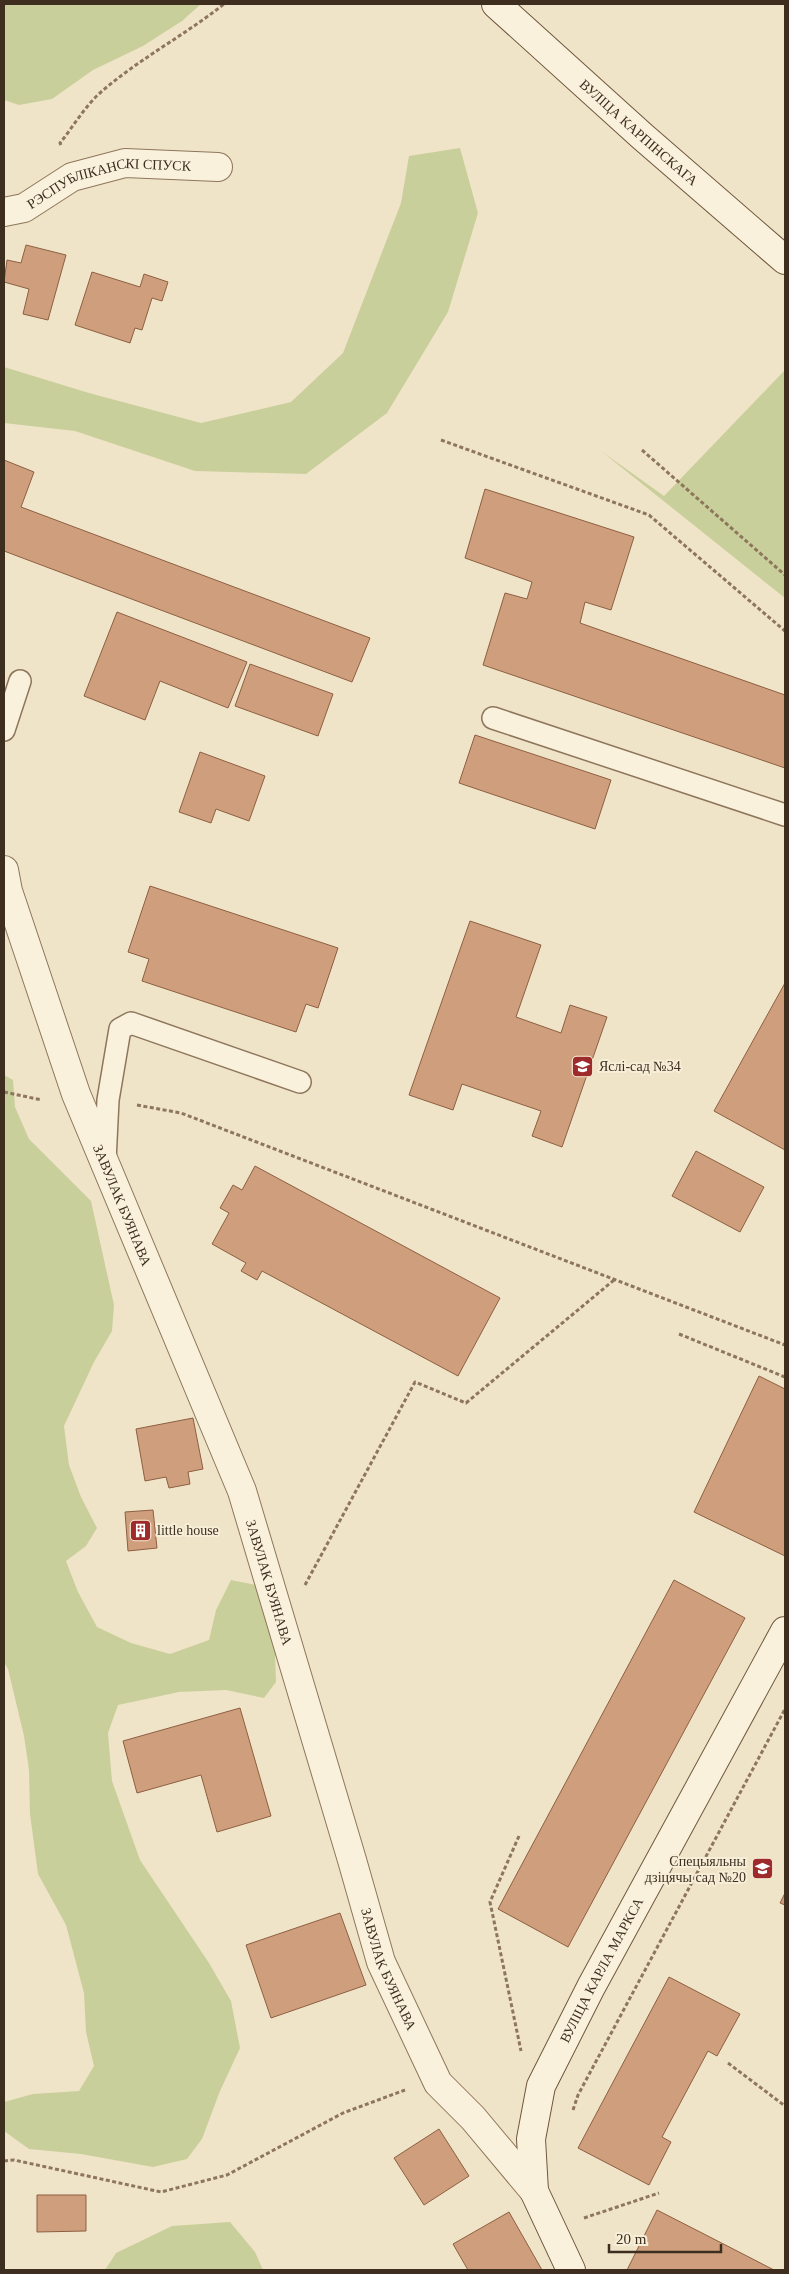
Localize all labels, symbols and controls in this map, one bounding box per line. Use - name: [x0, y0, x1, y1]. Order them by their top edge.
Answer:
- street label: ВУЛІЦА КАРПІНСКАГА: [577, 76, 701, 189]
- street label: РЭСПУБЛІКАНСКІ СПУСК: [24, 156, 192, 211]
- school or university icon: Яслі-сад №34: [571, 1054, 595, 1078]
- place label: Яслі-сад №34: [599, 1059, 681, 1074]
- street label: ЗАВУЛАК БУЯНАВА: [90, 1142, 155, 1269]
- building icon: little house: [129, 1518, 153, 1542]
- street label: ЗАВУЛАК БУЯНАВА: [243, 1518, 295, 1648]
- place label: little house: [157, 1523, 219, 1538]
- place label: Спецыяльны дзіцячы сад №20: [645, 1854, 747, 1885]
- school or university icon: Спецыяльны дзіцячы сад №20: [750, 1857, 774, 1881]
- street label: ВУЛІЦА КАРЛА МАРКСА: [557, 1894, 646, 2045]
- street label: ЗАВУЛАК БУЯНАВА: [358, 1906, 420, 2033]
- scale bar: [609, 2222, 722, 2254]
- text: 20 m: [616, 2231, 647, 2247]

